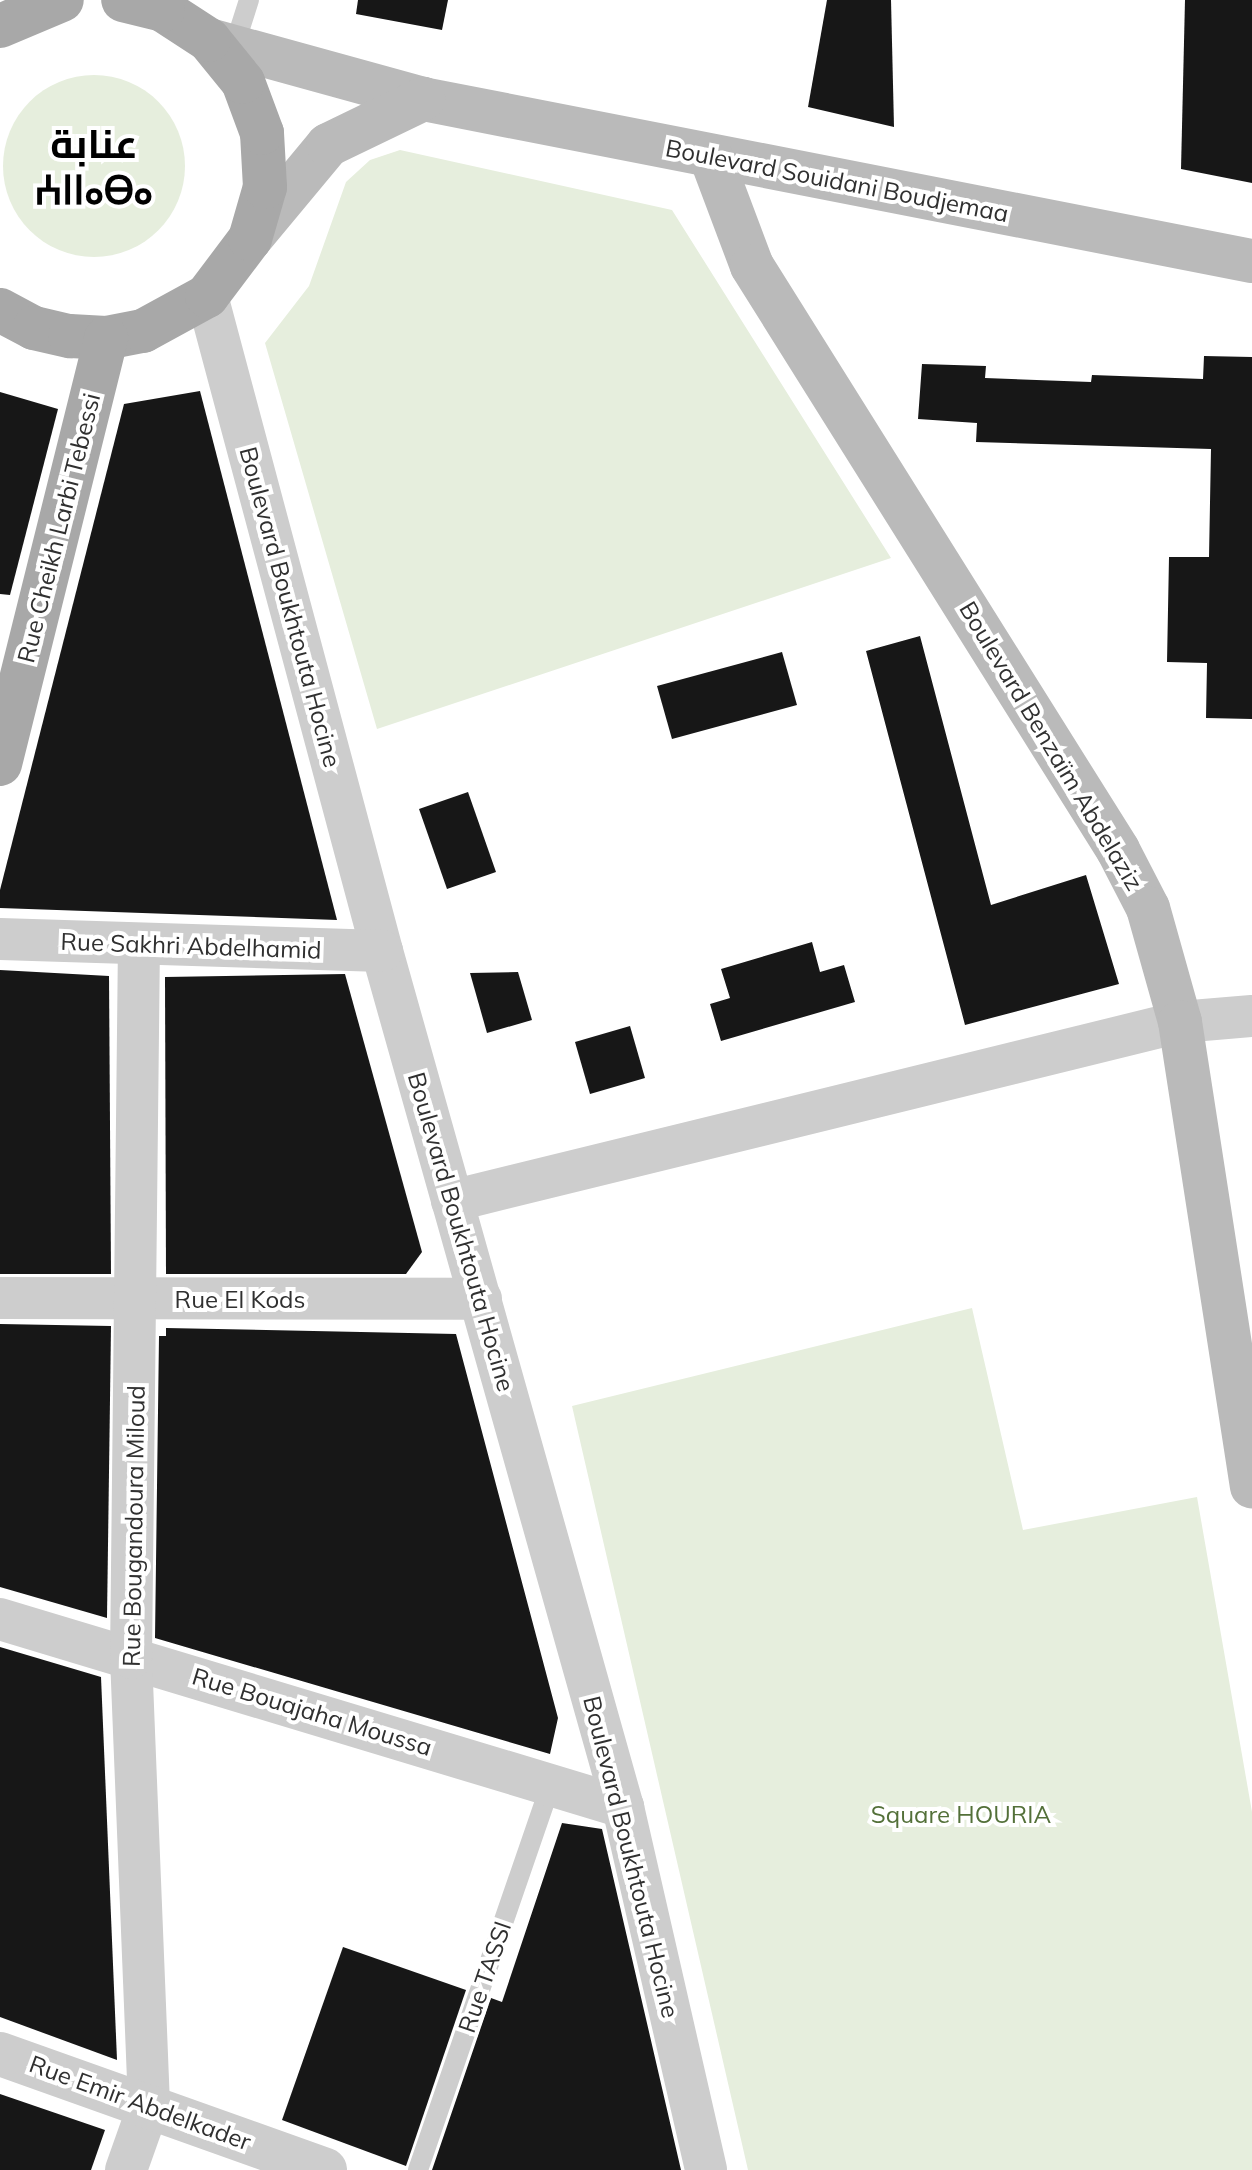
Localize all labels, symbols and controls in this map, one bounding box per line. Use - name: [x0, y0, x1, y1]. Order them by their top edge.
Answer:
- district label: عنابة ⵄⵏⵏⴰⴱⴰ: [35, 119, 153, 213]
- street label: Boulevard Souidani Boudjemaa: [663, 134, 1011, 228]
- street label: Rue Cheikh Larbi Tebessi: [12, 390, 106, 666]
- street label: Boulevard Boukhtouta Hocine: [233, 444, 347, 770]
- street label: Boulevard Benzaïm Abdelaziz: [953, 596, 1149, 896]
- street label: Rue Sakhri Abdelhamid: [60, 927, 322, 965]
- street label: Boulevard Boukhtouta Hocine: [402, 1069, 520, 1395]
- street label: Rue El Kods: [175, 1286, 305, 1314]
- street label: Rue Bougandoura Miloud: [117, 1385, 151, 1667]
- street label: Rue Bouajaha Moussa: [189, 1662, 435, 1762]
- street label: Boulevard Boukhtouta Hocine: [577, 1693, 685, 2021]
- park label: Square HOURIA: [871, 1801, 1051, 1829]
- street label: Rue TASSI: [452, 1917, 518, 2037]
- street label: Rue Emir Abdelkader: [25, 2050, 255, 2156]

